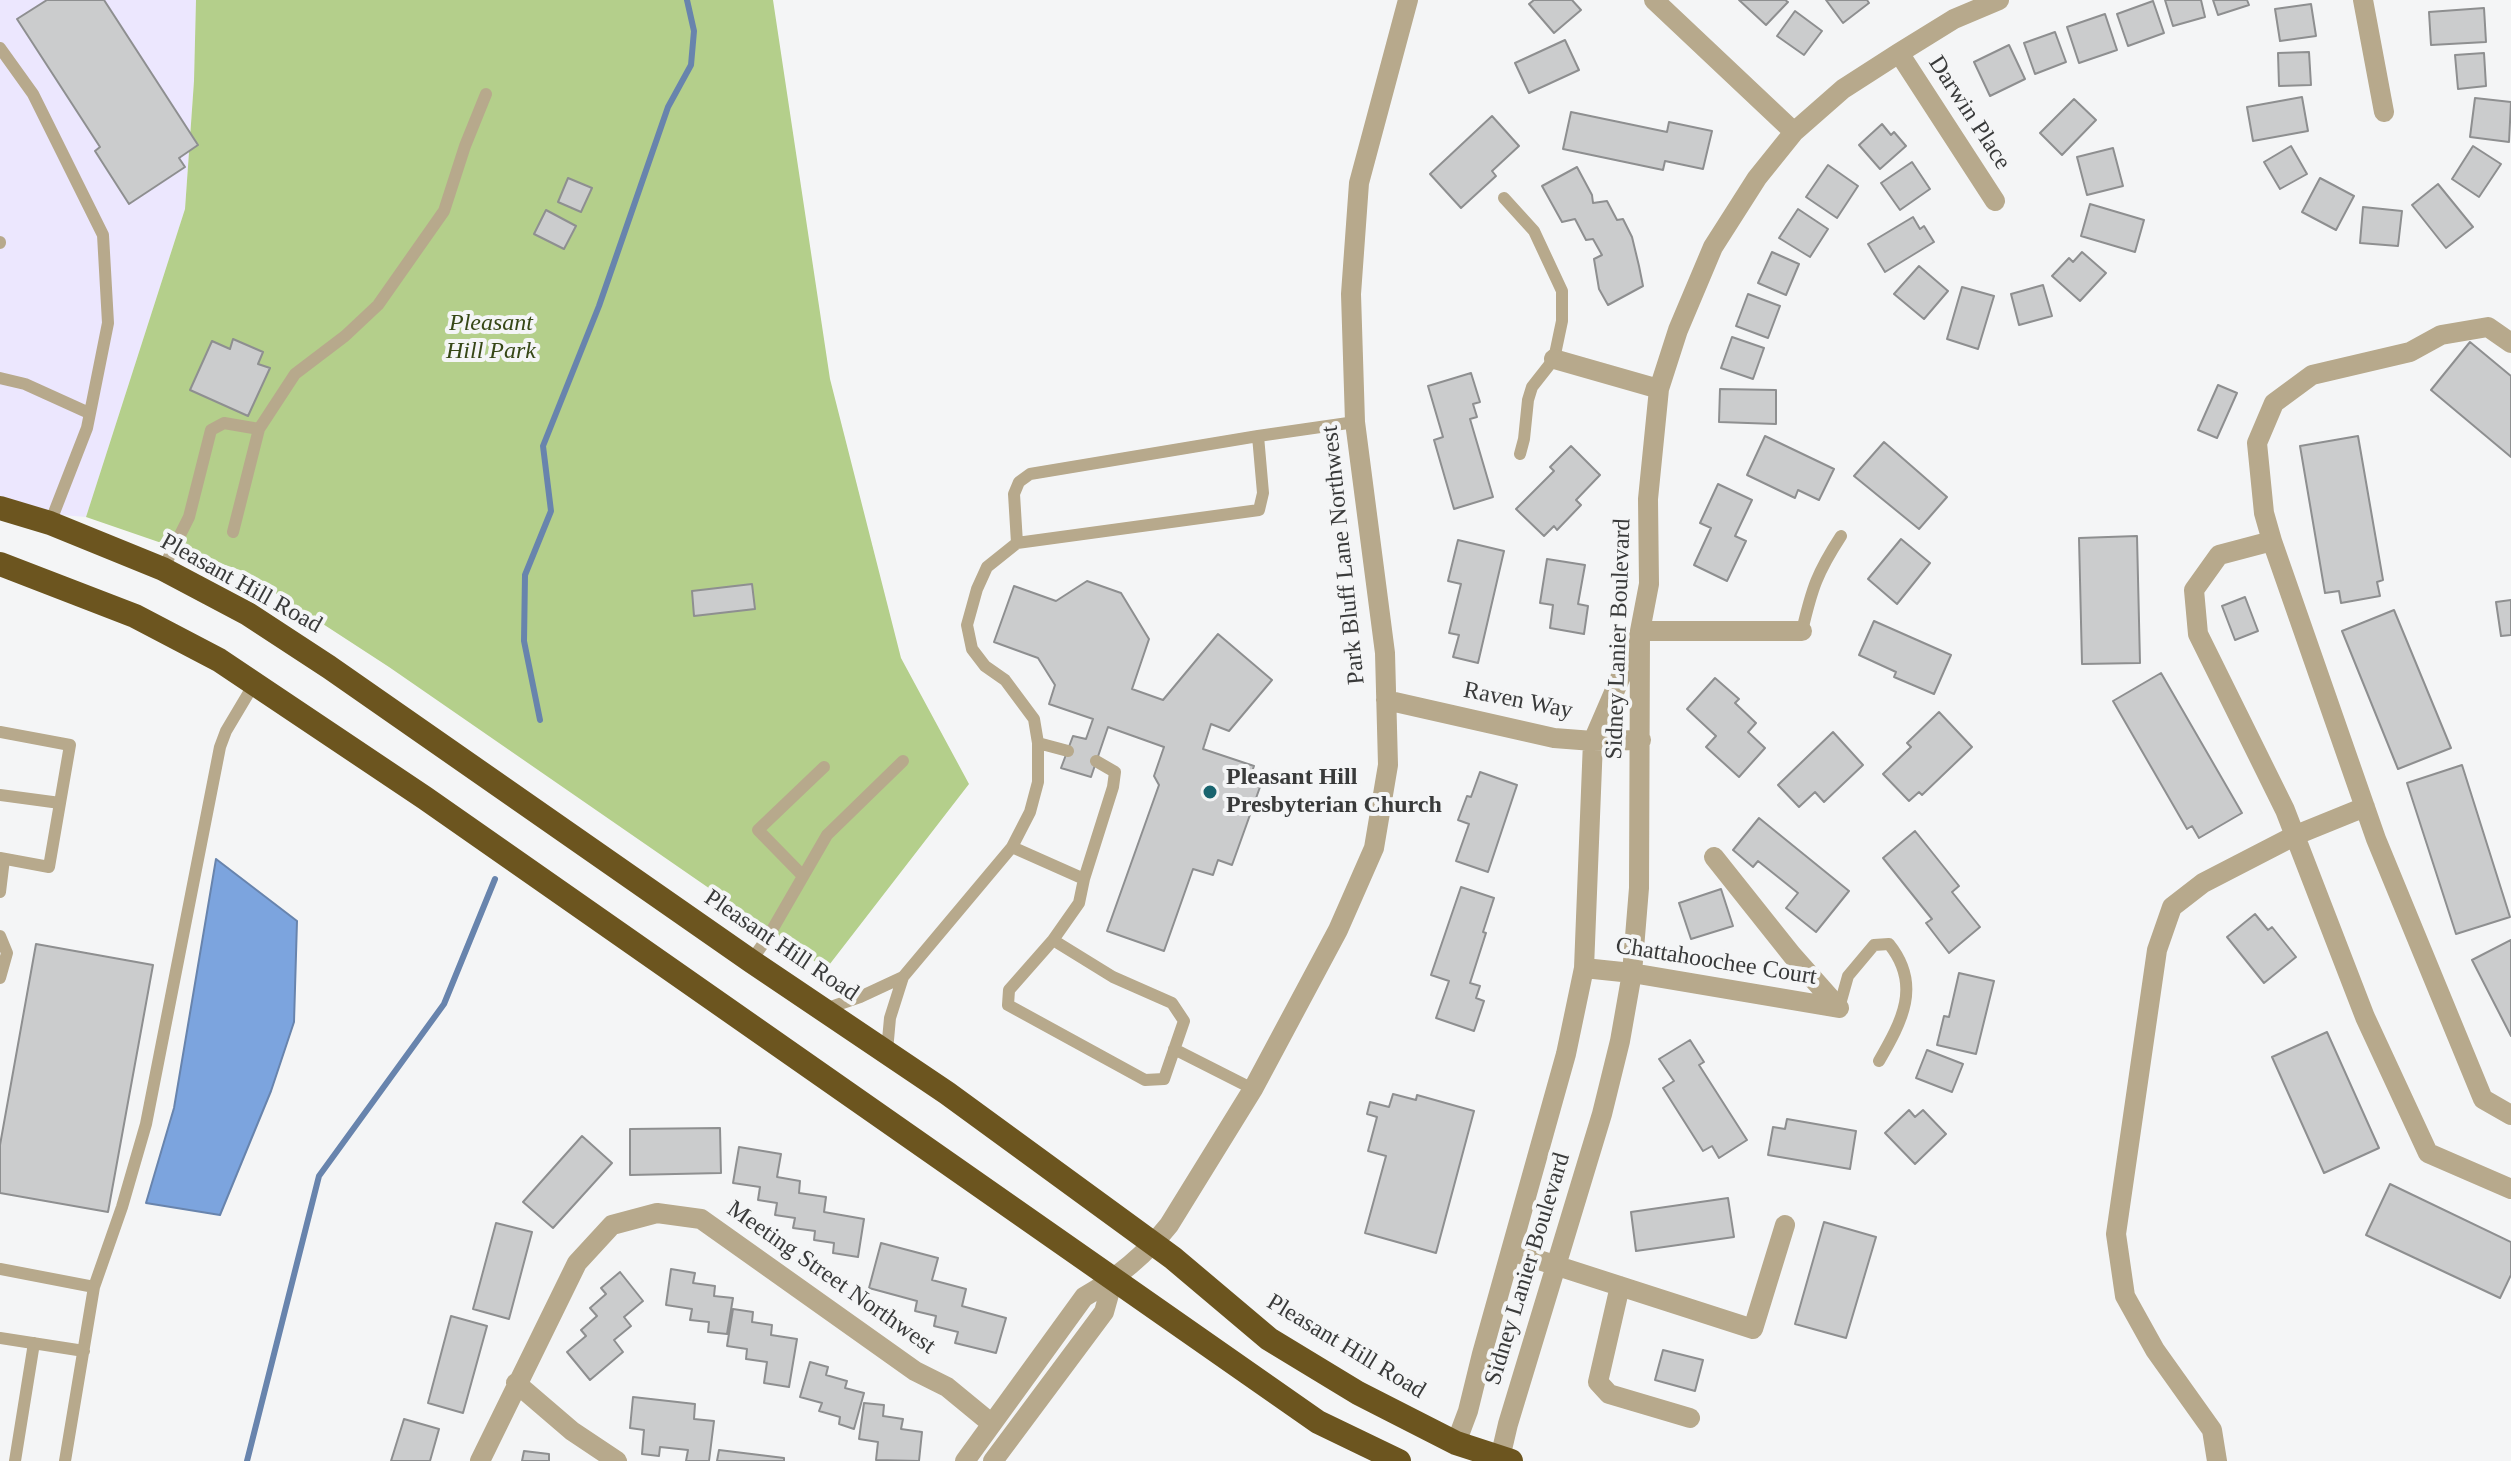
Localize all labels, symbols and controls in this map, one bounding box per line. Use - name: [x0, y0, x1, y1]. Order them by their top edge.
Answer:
- street label: Darwin Place: [1922, 51, 2016, 175]
- park label: Pleasant Hill Park: [446, 310, 536, 366]
- street label: Park Bluff Lane Northwest: [1316, 424, 1372, 686]
- street label: Sidney Lanier Boulevard: [1600, 518, 1638, 760]
- street label: Pleasant Hill Road: [155, 528, 327, 640]
- street label: Raven Way: [1461, 676, 1575, 726]
- place label: Pleasant Hill Presbyterian Church: [1226, 764, 1442, 820]
- marker: Pleasant Hill Presbyterian Church: [1201, 783, 1219, 801]
- street label: Pleasant Hill Road: [698, 884, 864, 1008]
- street label: Chattahoochee Court: [1613, 932, 1819, 992]
- street label: Sidney Lanier Boulevard: [1479, 1149, 1577, 1389]
- street label: Meeting Street Northwest: [721, 1195, 941, 1361]
- street label: Pleasant Hill Road: [1261, 1288, 1431, 1406]

